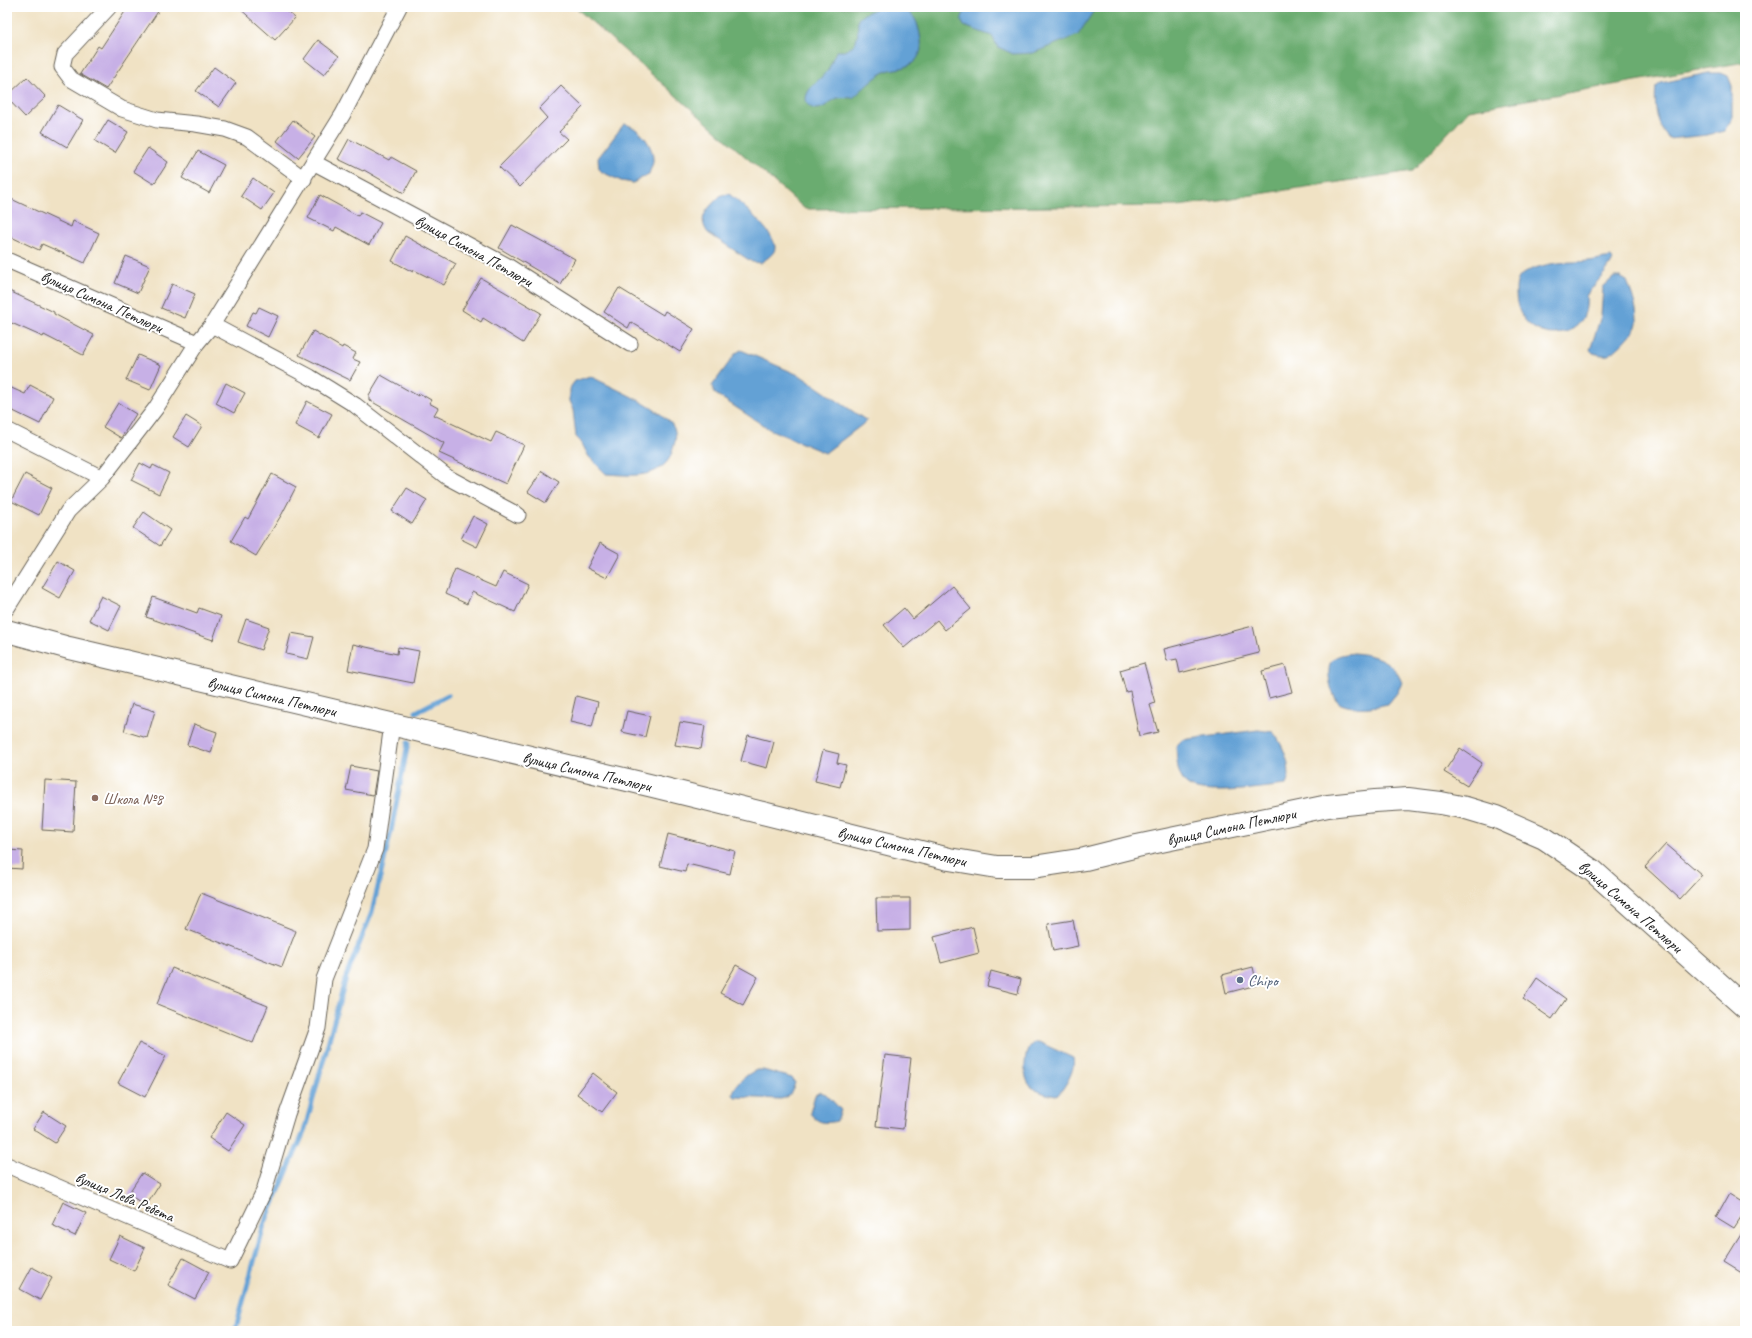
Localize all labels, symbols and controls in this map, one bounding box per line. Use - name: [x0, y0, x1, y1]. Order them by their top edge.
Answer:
- street label: вулиця Симона Петлюри: [411, 210, 537, 292]
- street label: вулиця Симона Петлюри: [38, 266, 167, 338]
- street label: вулиця Симона Петлюри: [206, 672, 339, 722]
- street label: вулиця Симона Петлюри: [521, 747, 654, 797]
- place label: Школа №8: [103, 789, 164, 809]
- marker: Школа №8: [90, 793, 100, 803]
- street label: вулиця Симона Петлюри: [1165, 803, 1299, 850]
- street label: вулиця Симона Петлюри: [836, 822, 969, 872]
- street label: вулиця Симона Петлюри: [1574, 856, 1687, 958]
- place label: Chipo: [1248, 971, 1280, 991]
- marker: Chipo: [1235, 975, 1245, 985]
- street label: вулиця Лева Ребета: [72, 1167, 178, 1227]

